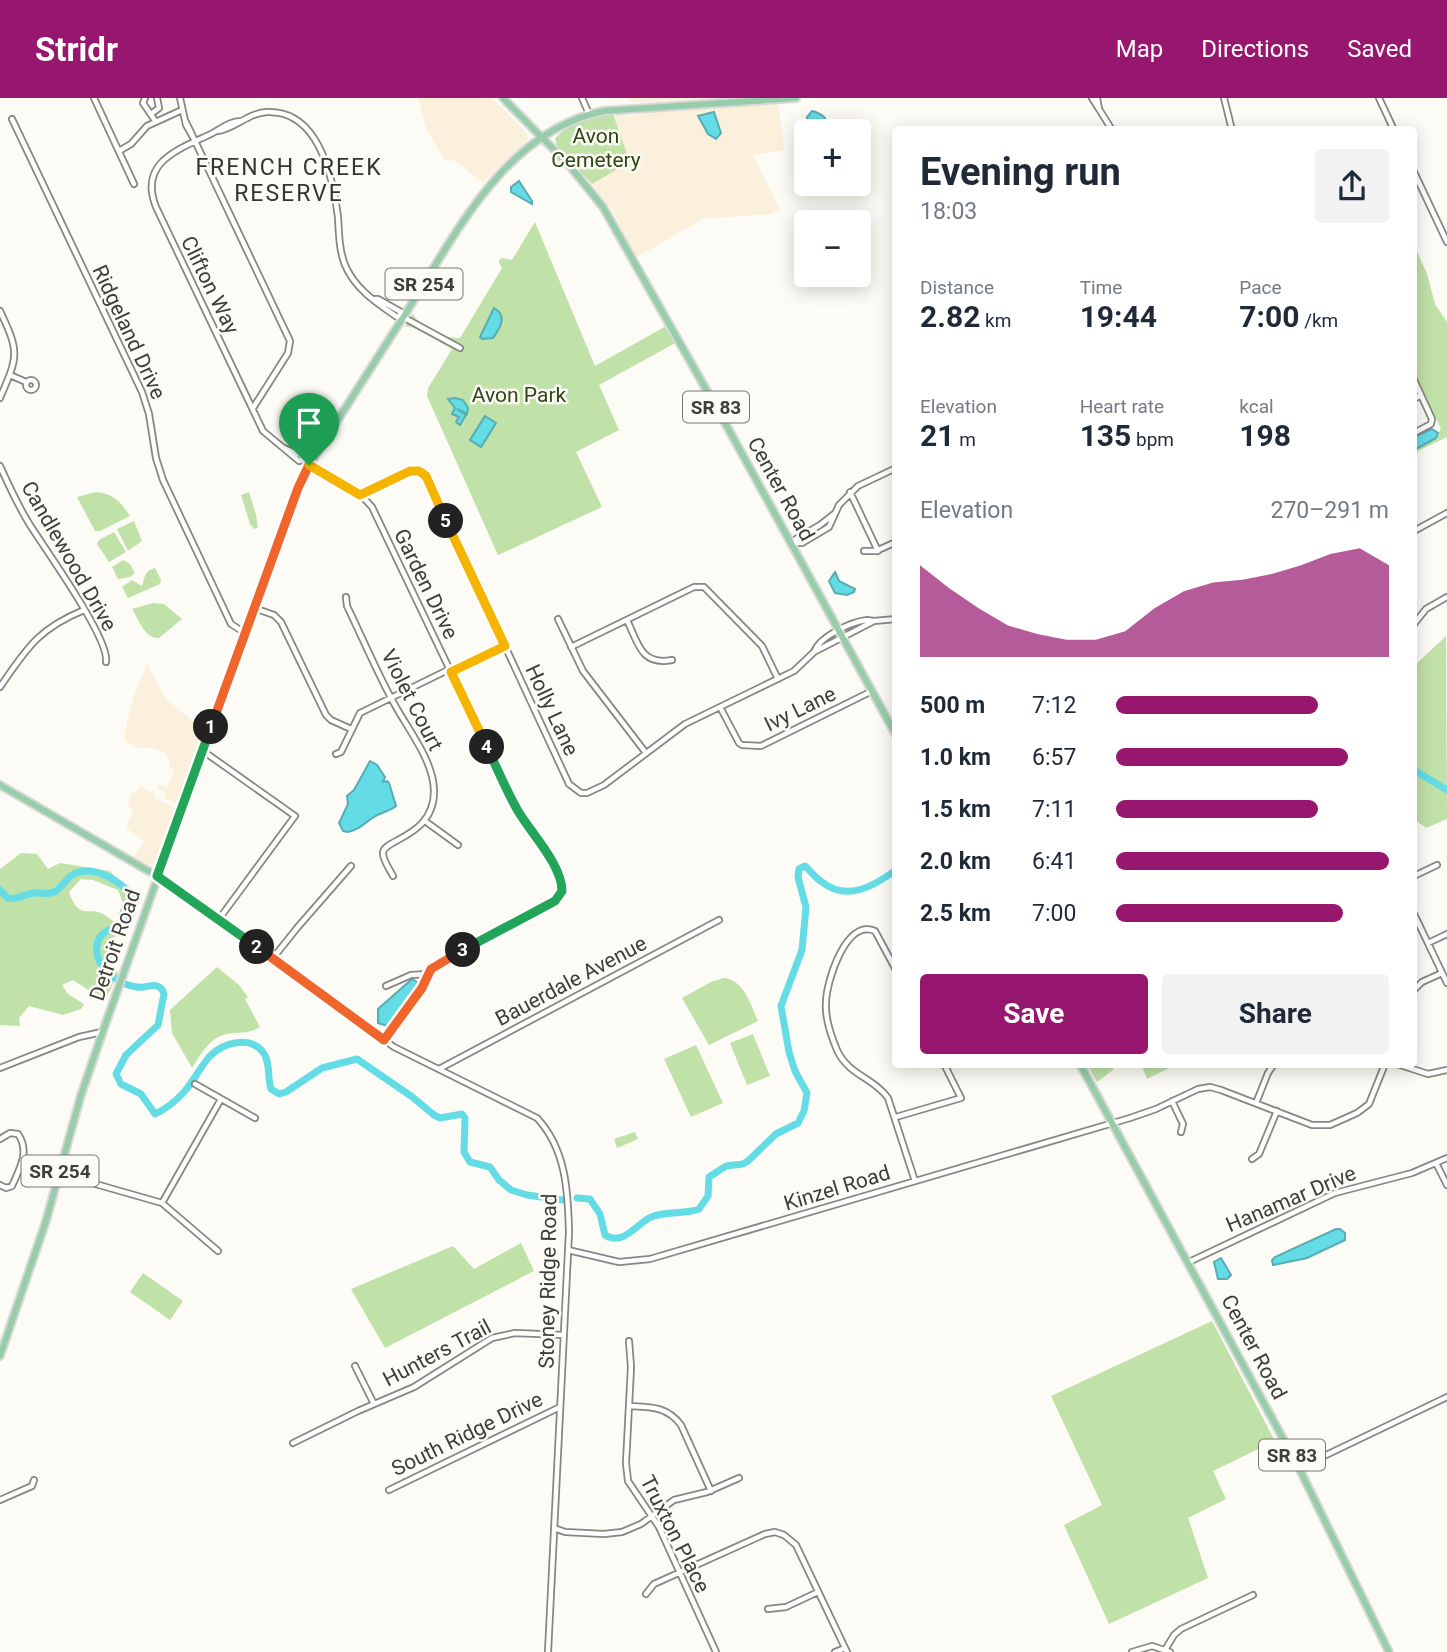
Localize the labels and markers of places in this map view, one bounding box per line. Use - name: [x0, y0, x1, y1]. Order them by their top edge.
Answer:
- pin: [279, 393, 339, 465]
- pin: 5: [428, 504, 464, 538]
- pin: 1: [194, 710, 228, 744]
- pin: 4: [470, 730, 504, 764]
- pin: 2: [240, 930, 274, 964]
- pin: 3: [446, 932, 480, 968]

